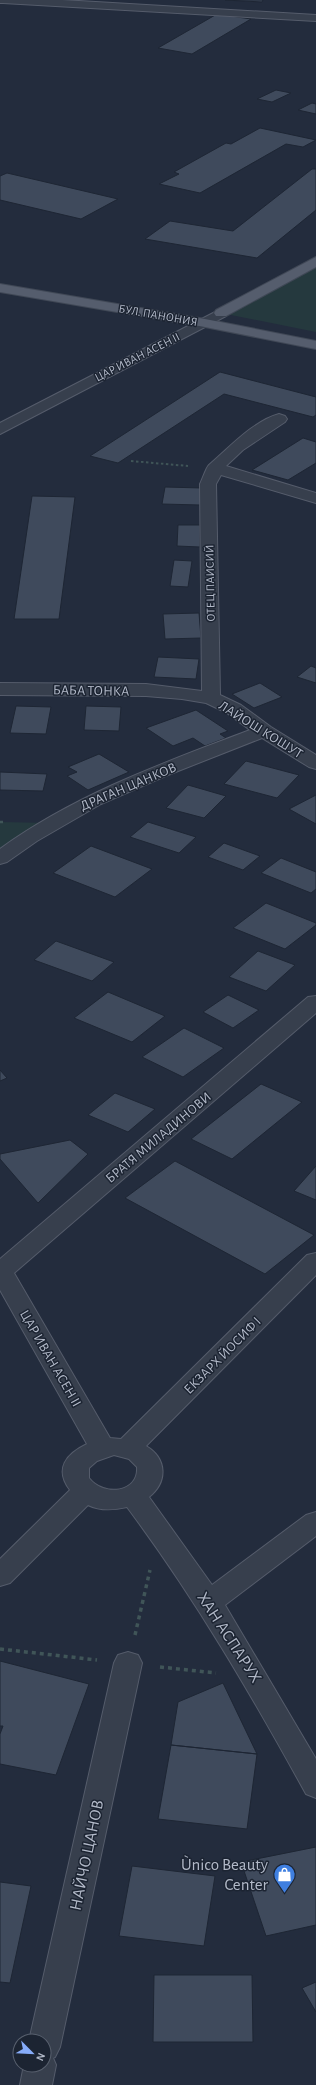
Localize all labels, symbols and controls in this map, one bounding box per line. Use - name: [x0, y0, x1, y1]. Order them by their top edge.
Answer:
- street label: БУЛ. ПАНОНИЯ: [118, 302, 198, 328]
- street label: ЦАР ИВАН АСЕН II: [93, 330, 181, 384]
- street label: ОТЕЦ ПАИСИЙ: [202, 544, 217, 622]
- street label: БАБА ТОНКА: [53, 683, 129, 699]
- street label: ЛАЙОШ КОШУТ: [216, 698, 306, 761]
- street label: ДРАГАН ЦАНКОВ: [78, 760, 179, 813]
- street label: БРАТЯ МИЛАДИНОВИ: [103, 1090, 214, 1186]
- street label: ЦАР ИВАН АСЕН II: [17, 1308, 83, 1409]
- street label: ЕКЗАРХ ЙОСИФ I: [181, 1314, 264, 1397]
- street label: ХАН АСПАРУХ: [194, 1589, 265, 1686]
- street label: НАЙЧО ЦАНОВ: [66, 1798, 107, 1912]
- place label: Ùnico Beauty Center: [181, 1855, 269, 1893]
- shop icon: Ùnico Beauty Center: [271, 1861, 297, 1894]
- north arrow: [12, 2033, 52, 2073]
- text: N: [34, 2051, 47, 2063]

